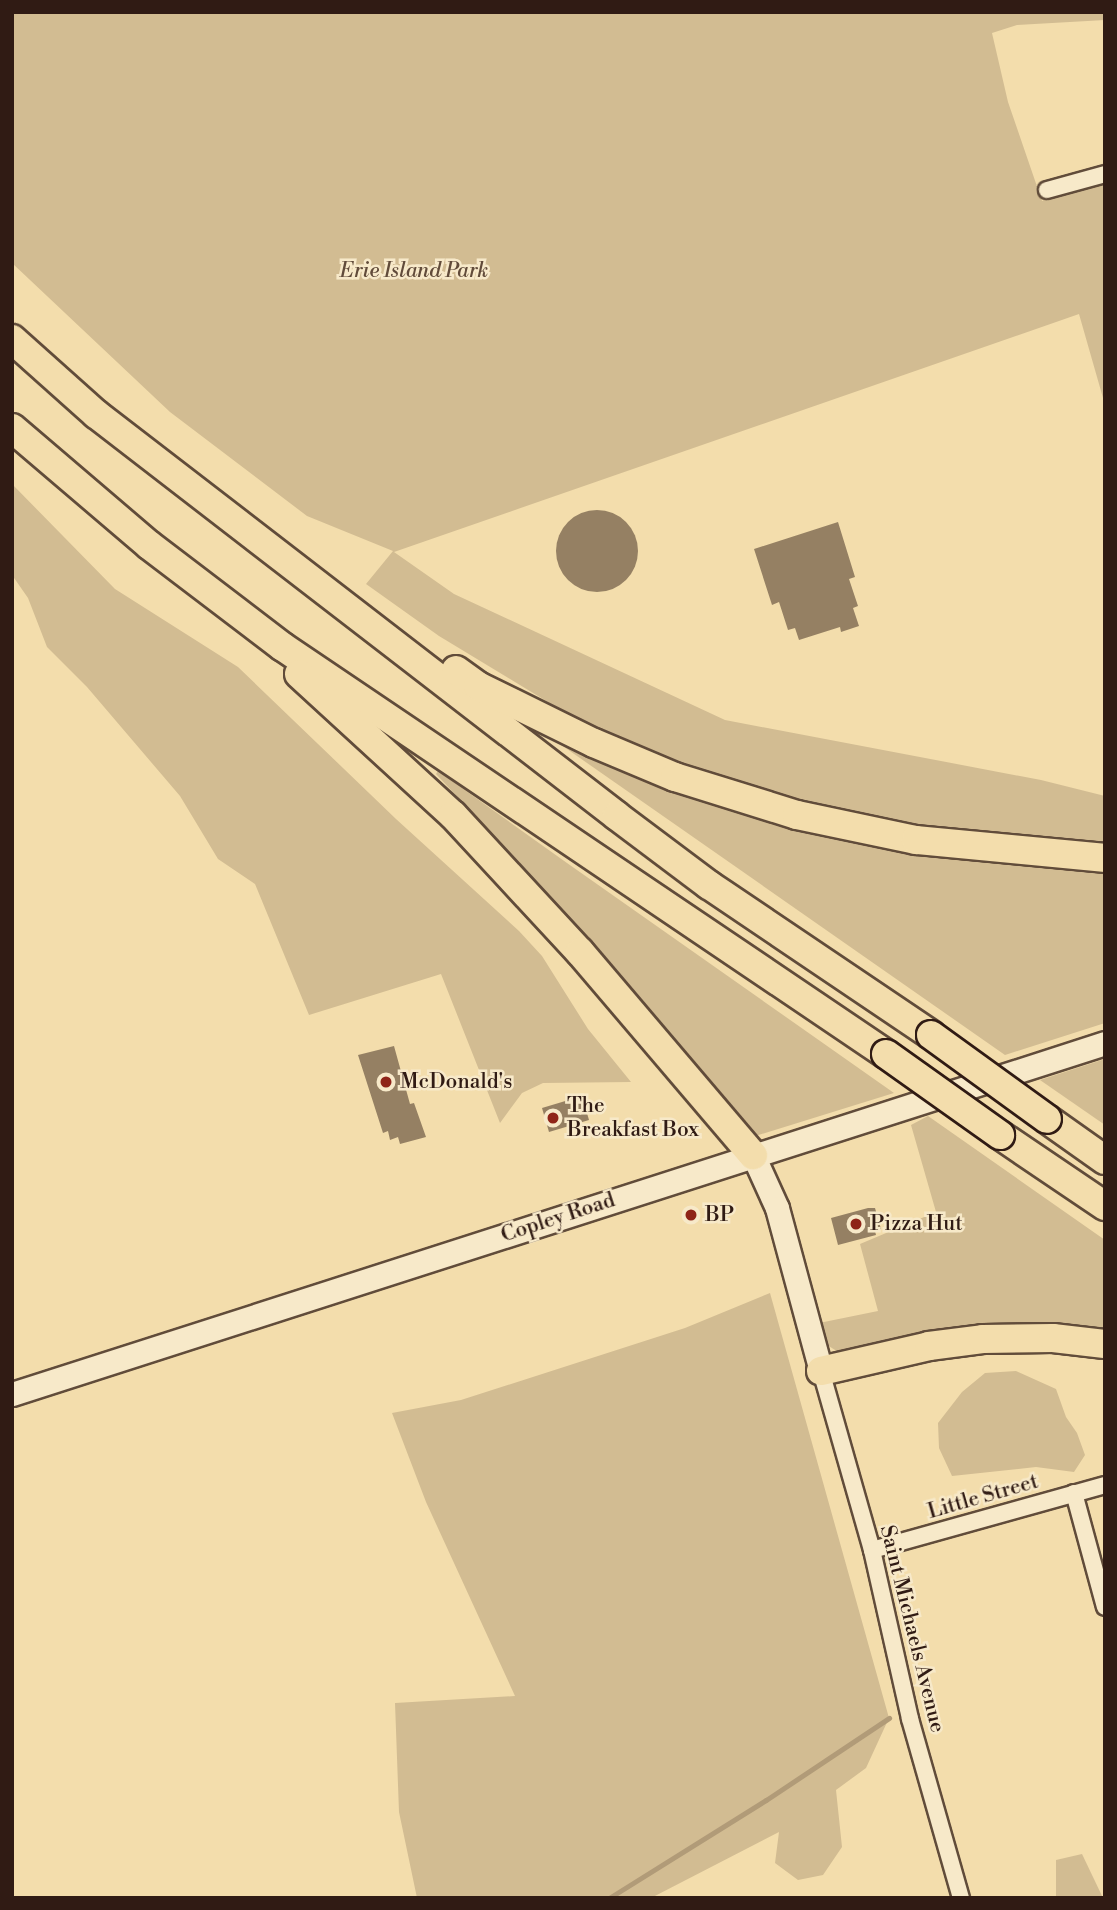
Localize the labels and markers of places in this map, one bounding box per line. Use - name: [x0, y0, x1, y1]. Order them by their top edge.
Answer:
- place label: McDonald's: [400, 1069, 512, 1095]
- marker: McDonald's: [378, 1074, 394, 1090]
- place label: The Breakfast Box: [567, 1093, 699, 1143]
- marker: The Breakfast Box: [545, 1110, 561, 1126]
- place label: BP: [705, 1202, 734, 1228]
- marker: BP: [683, 1207, 699, 1223]
- place label: Pizza Hut: [870, 1211, 963, 1237]
- marker: Pizza Hut: [848, 1216, 864, 1232]

